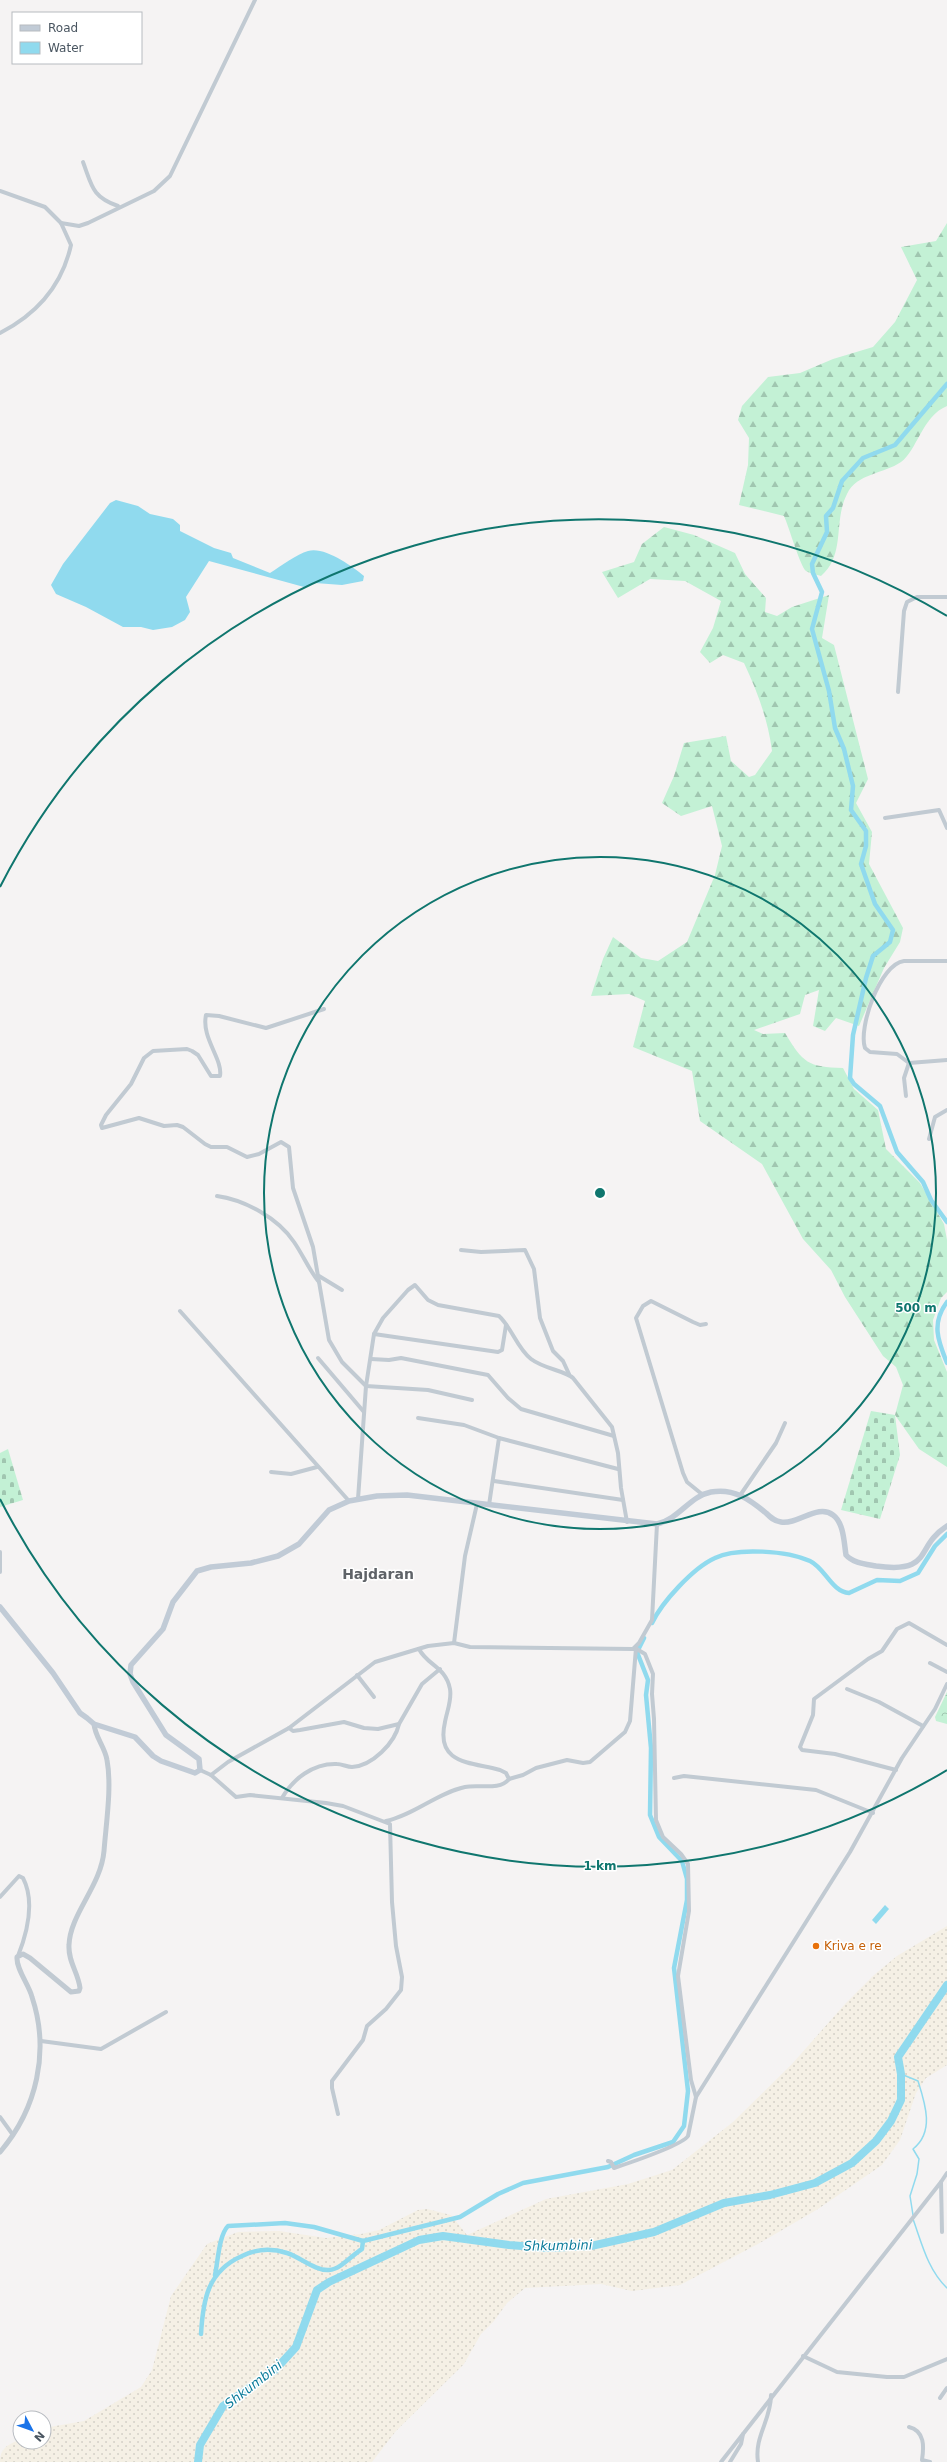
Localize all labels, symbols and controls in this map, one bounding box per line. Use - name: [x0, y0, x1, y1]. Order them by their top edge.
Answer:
- legend: [12, 12, 142, 64]
- text: Road: [48, 21, 78, 35]
- text: Water: [48, 41, 84, 55]
- centre of rings: [593, 1186, 607, 1200]
- text: 500 m: [895, 1301, 937, 1315]
- district label: Hajdaran: [342, 1566, 414, 1582]
- text: 1 km: [583, 1859, 617, 1873]
- place label: Kriva e re: [824, 1939, 882, 1953]
- marker: Kriva e re: [811, 1941, 821, 1951]
- water label: Shkumbini: [524, 2237, 593, 2254]
- water label: Shkumbini: [222, 2357, 285, 2411]
- north arrow: [12, 2410, 52, 2450]
- text: N: [31, 2428, 47, 2444]

